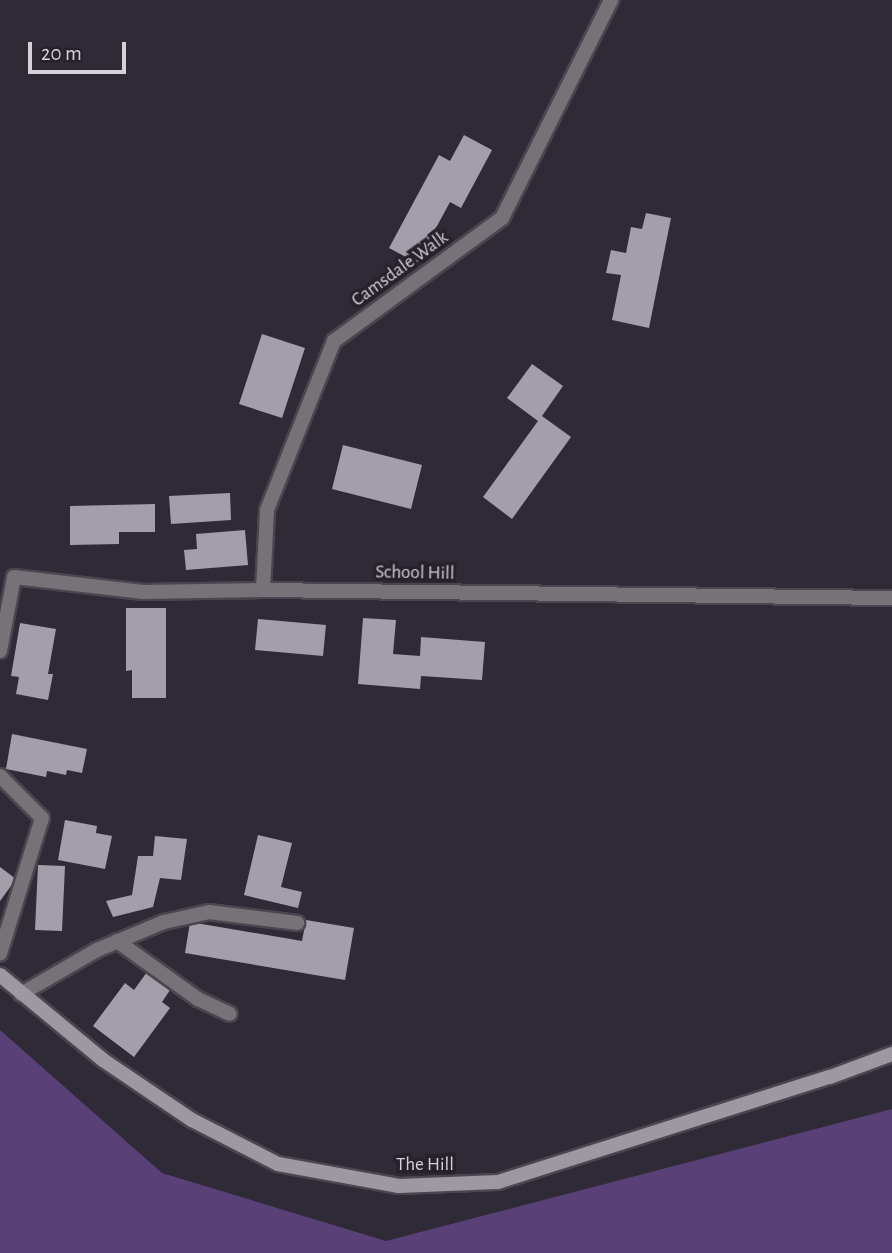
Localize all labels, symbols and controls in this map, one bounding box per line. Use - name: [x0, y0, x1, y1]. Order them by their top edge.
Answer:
- scale bar: [32, 28, 130, 72]
- text: 20 m: [41, 43, 82, 64]
- street label: Camsdale Walk: [347, 226, 453, 312]
- street label: School Hill: [375, 561, 455, 585]
- street label: The Hill: [396, 1154, 454, 1176]

